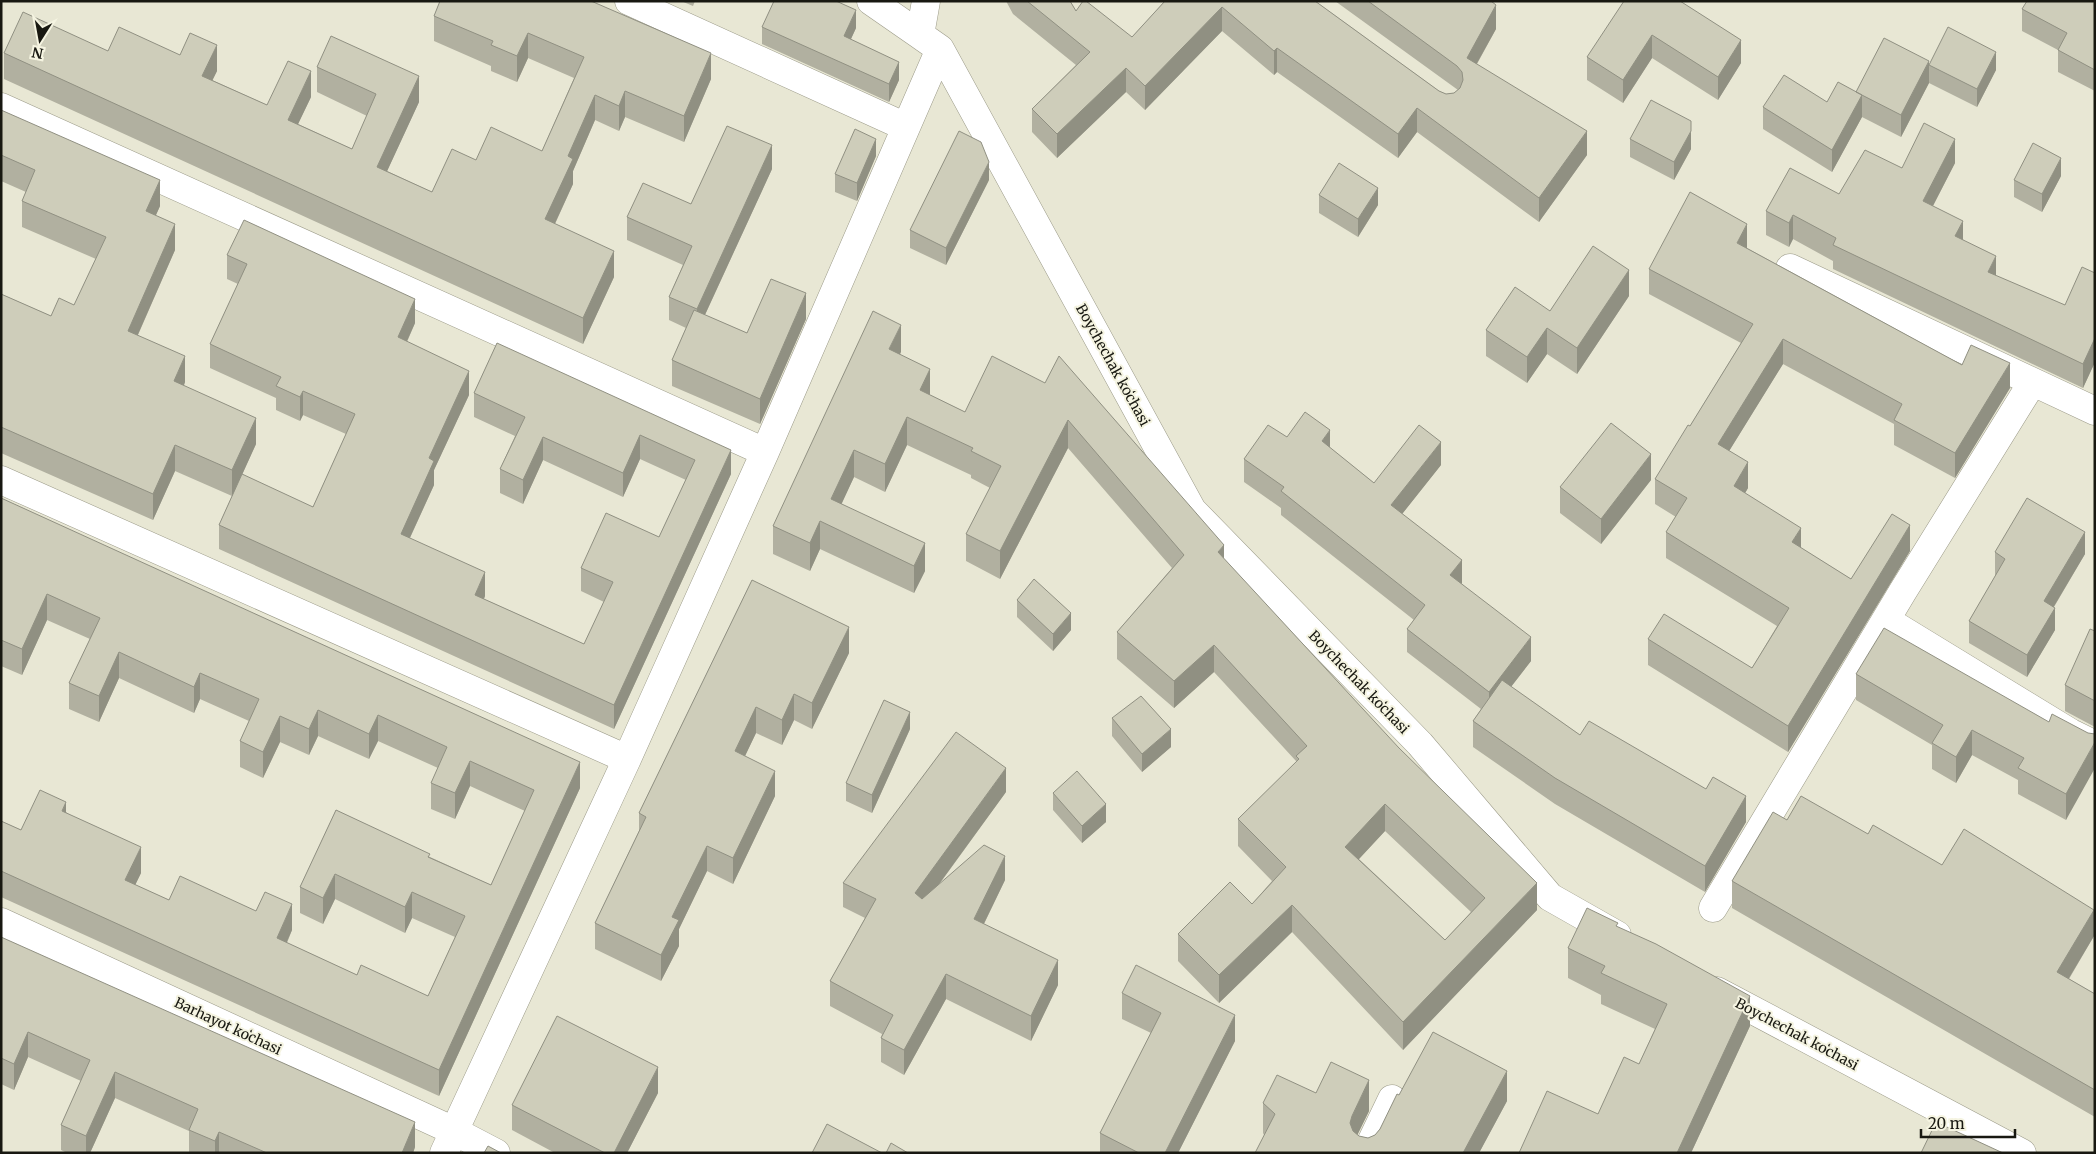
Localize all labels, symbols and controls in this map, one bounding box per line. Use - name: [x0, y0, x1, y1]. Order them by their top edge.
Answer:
- north arrow: [15, 15, 65, 65]
- text: N: [30, 43, 45, 63]
- street label: Boychechak koʻchasi: [1072, 301, 1154, 430]
- street label: Boychechak koʻchasi: [1305, 627, 1413, 738]
- street label: Barhayot koʻchasi: [171, 993, 285, 1059]
- street label: Boychechak koʻchasi: [1732, 994, 1862, 1074]
- scale bar: [1921, 1106, 2015, 1138]
- text: 20 m: [1928, 1114, 1965, 1133]

